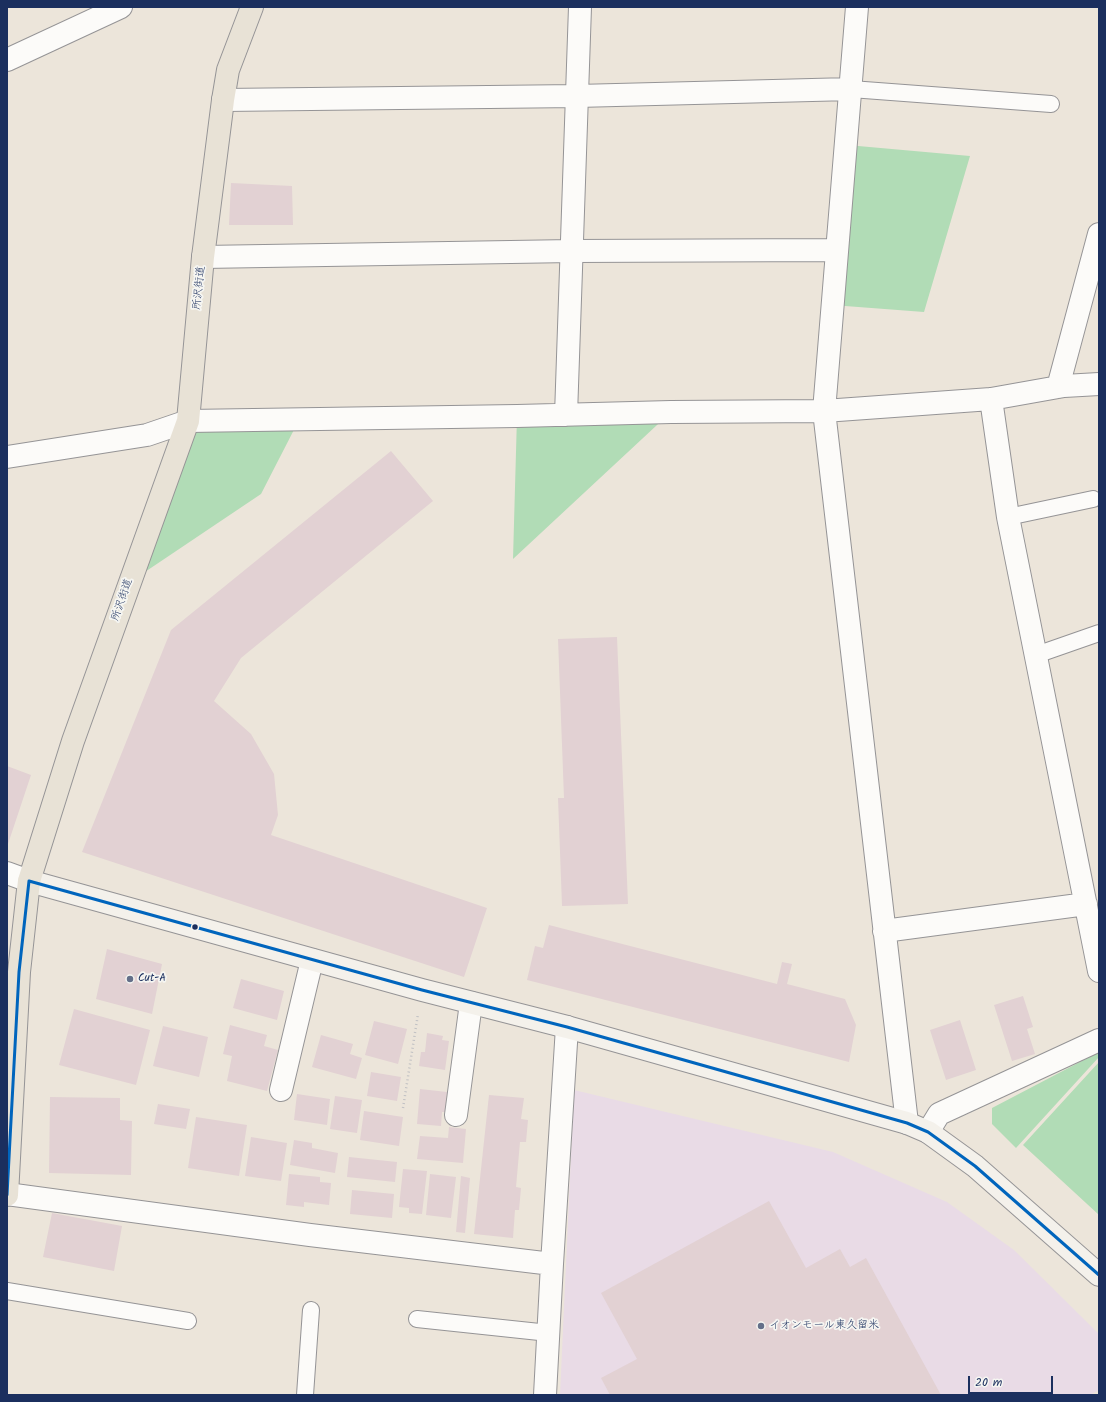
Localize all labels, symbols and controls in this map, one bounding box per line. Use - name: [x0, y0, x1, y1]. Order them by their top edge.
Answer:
- street label: 所沢街道: [191, 265, 209, 311]
- street label: 所沢街道: [110, 577, 136, 623]
- unlabelled marker: [190, 922, 200, 932]
- place label: Cut-A: [138, 972, 166, 986]
- marker: Cut-A: [125, 974, 135, 984]
- place label: イオンモール東久留米: [769, 1319, 879, 1333]
- marker: イオンモール東久留米: [756, 1321, 766, 1331]
- scale bar: [970, 1368, 1055, 1394]
- text: 20 m: [975, 1373, 1002, 1392]

